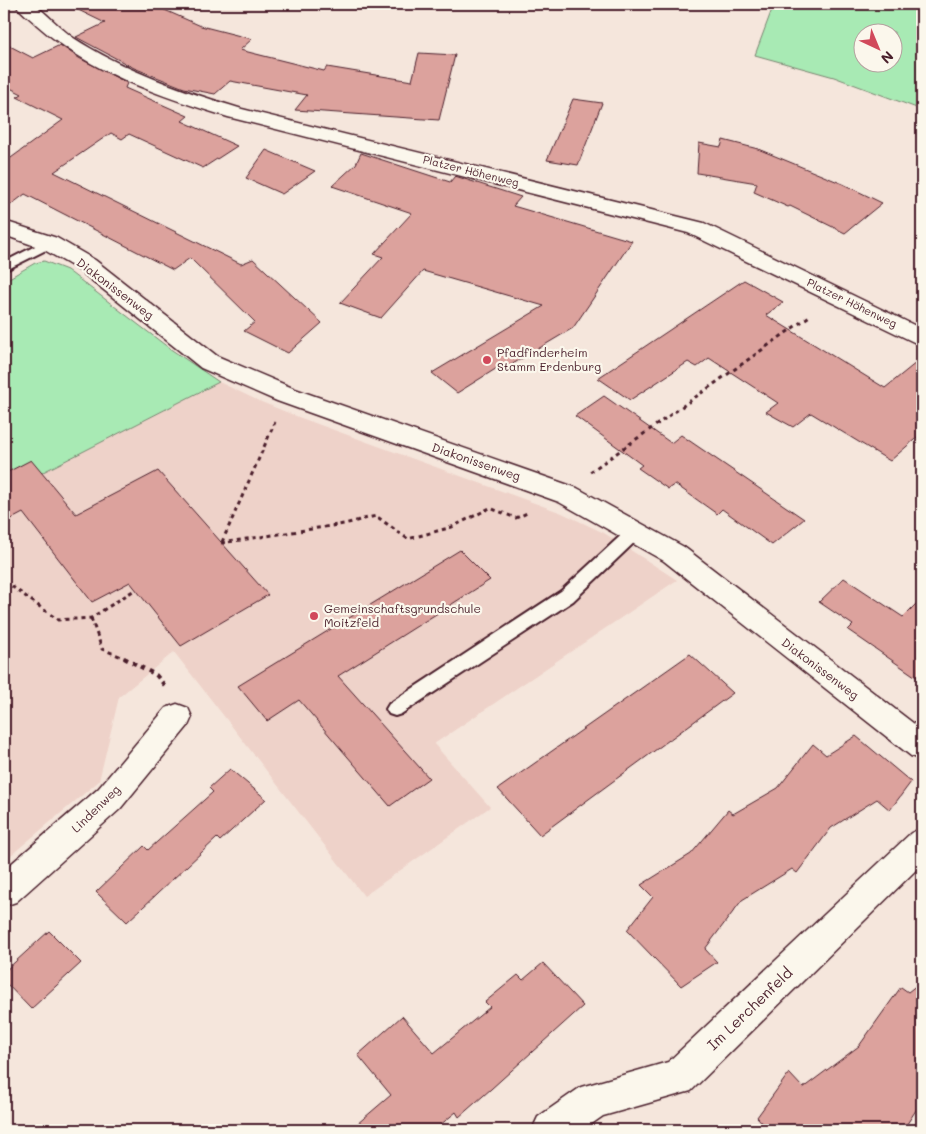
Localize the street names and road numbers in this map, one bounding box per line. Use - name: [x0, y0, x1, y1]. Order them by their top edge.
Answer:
- street label: Platzer Höhenweg: [422, 151, 521, 190]
- street label: Diakonissenweg: [74, 254, 157, 322]
- street label: Platzer Höhenweg: [805, 274, 900, 331]
- street label: Diakonissenweg: [430, 438, 523, 484]
- street label: Diakonissenweg: [779, 634, 862, 702]
- street label: Lindenweg: [67, 781, 123, 836]
- street label: Im Lerchenfeld: [702, 962, 796, 1054]

